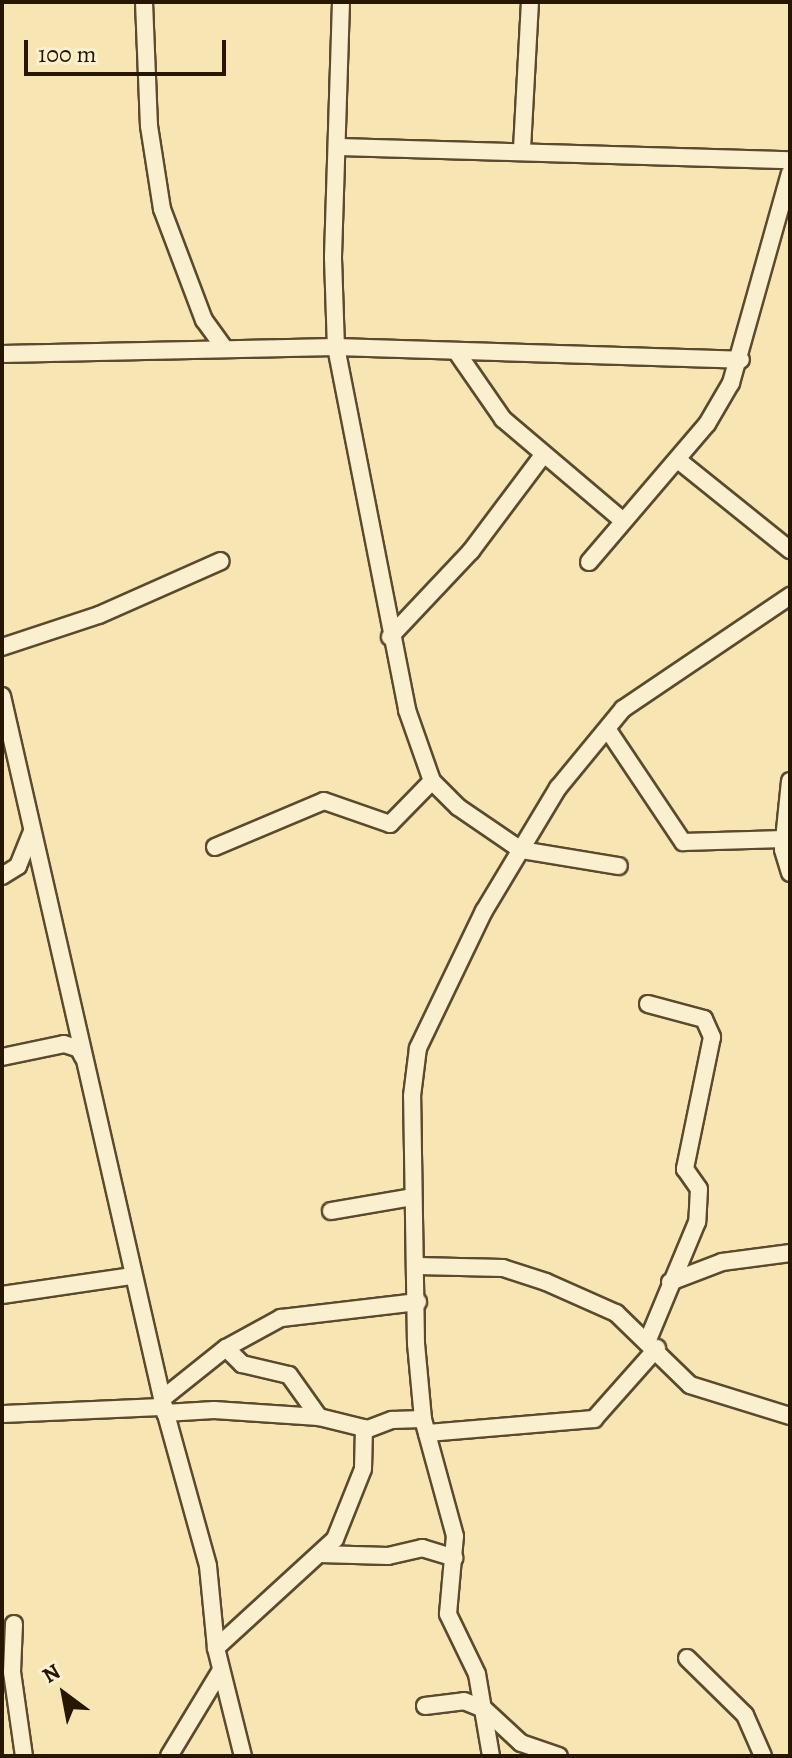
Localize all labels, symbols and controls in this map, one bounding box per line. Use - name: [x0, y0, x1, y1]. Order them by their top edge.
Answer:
- scale bar: [28, 24, 230, 74]
- text: 100 m: [38, 38, 97, 70]
- north arrow: [24, 1654, 104, 1734]
- text: N: [37, 1657, 66, 1691]

